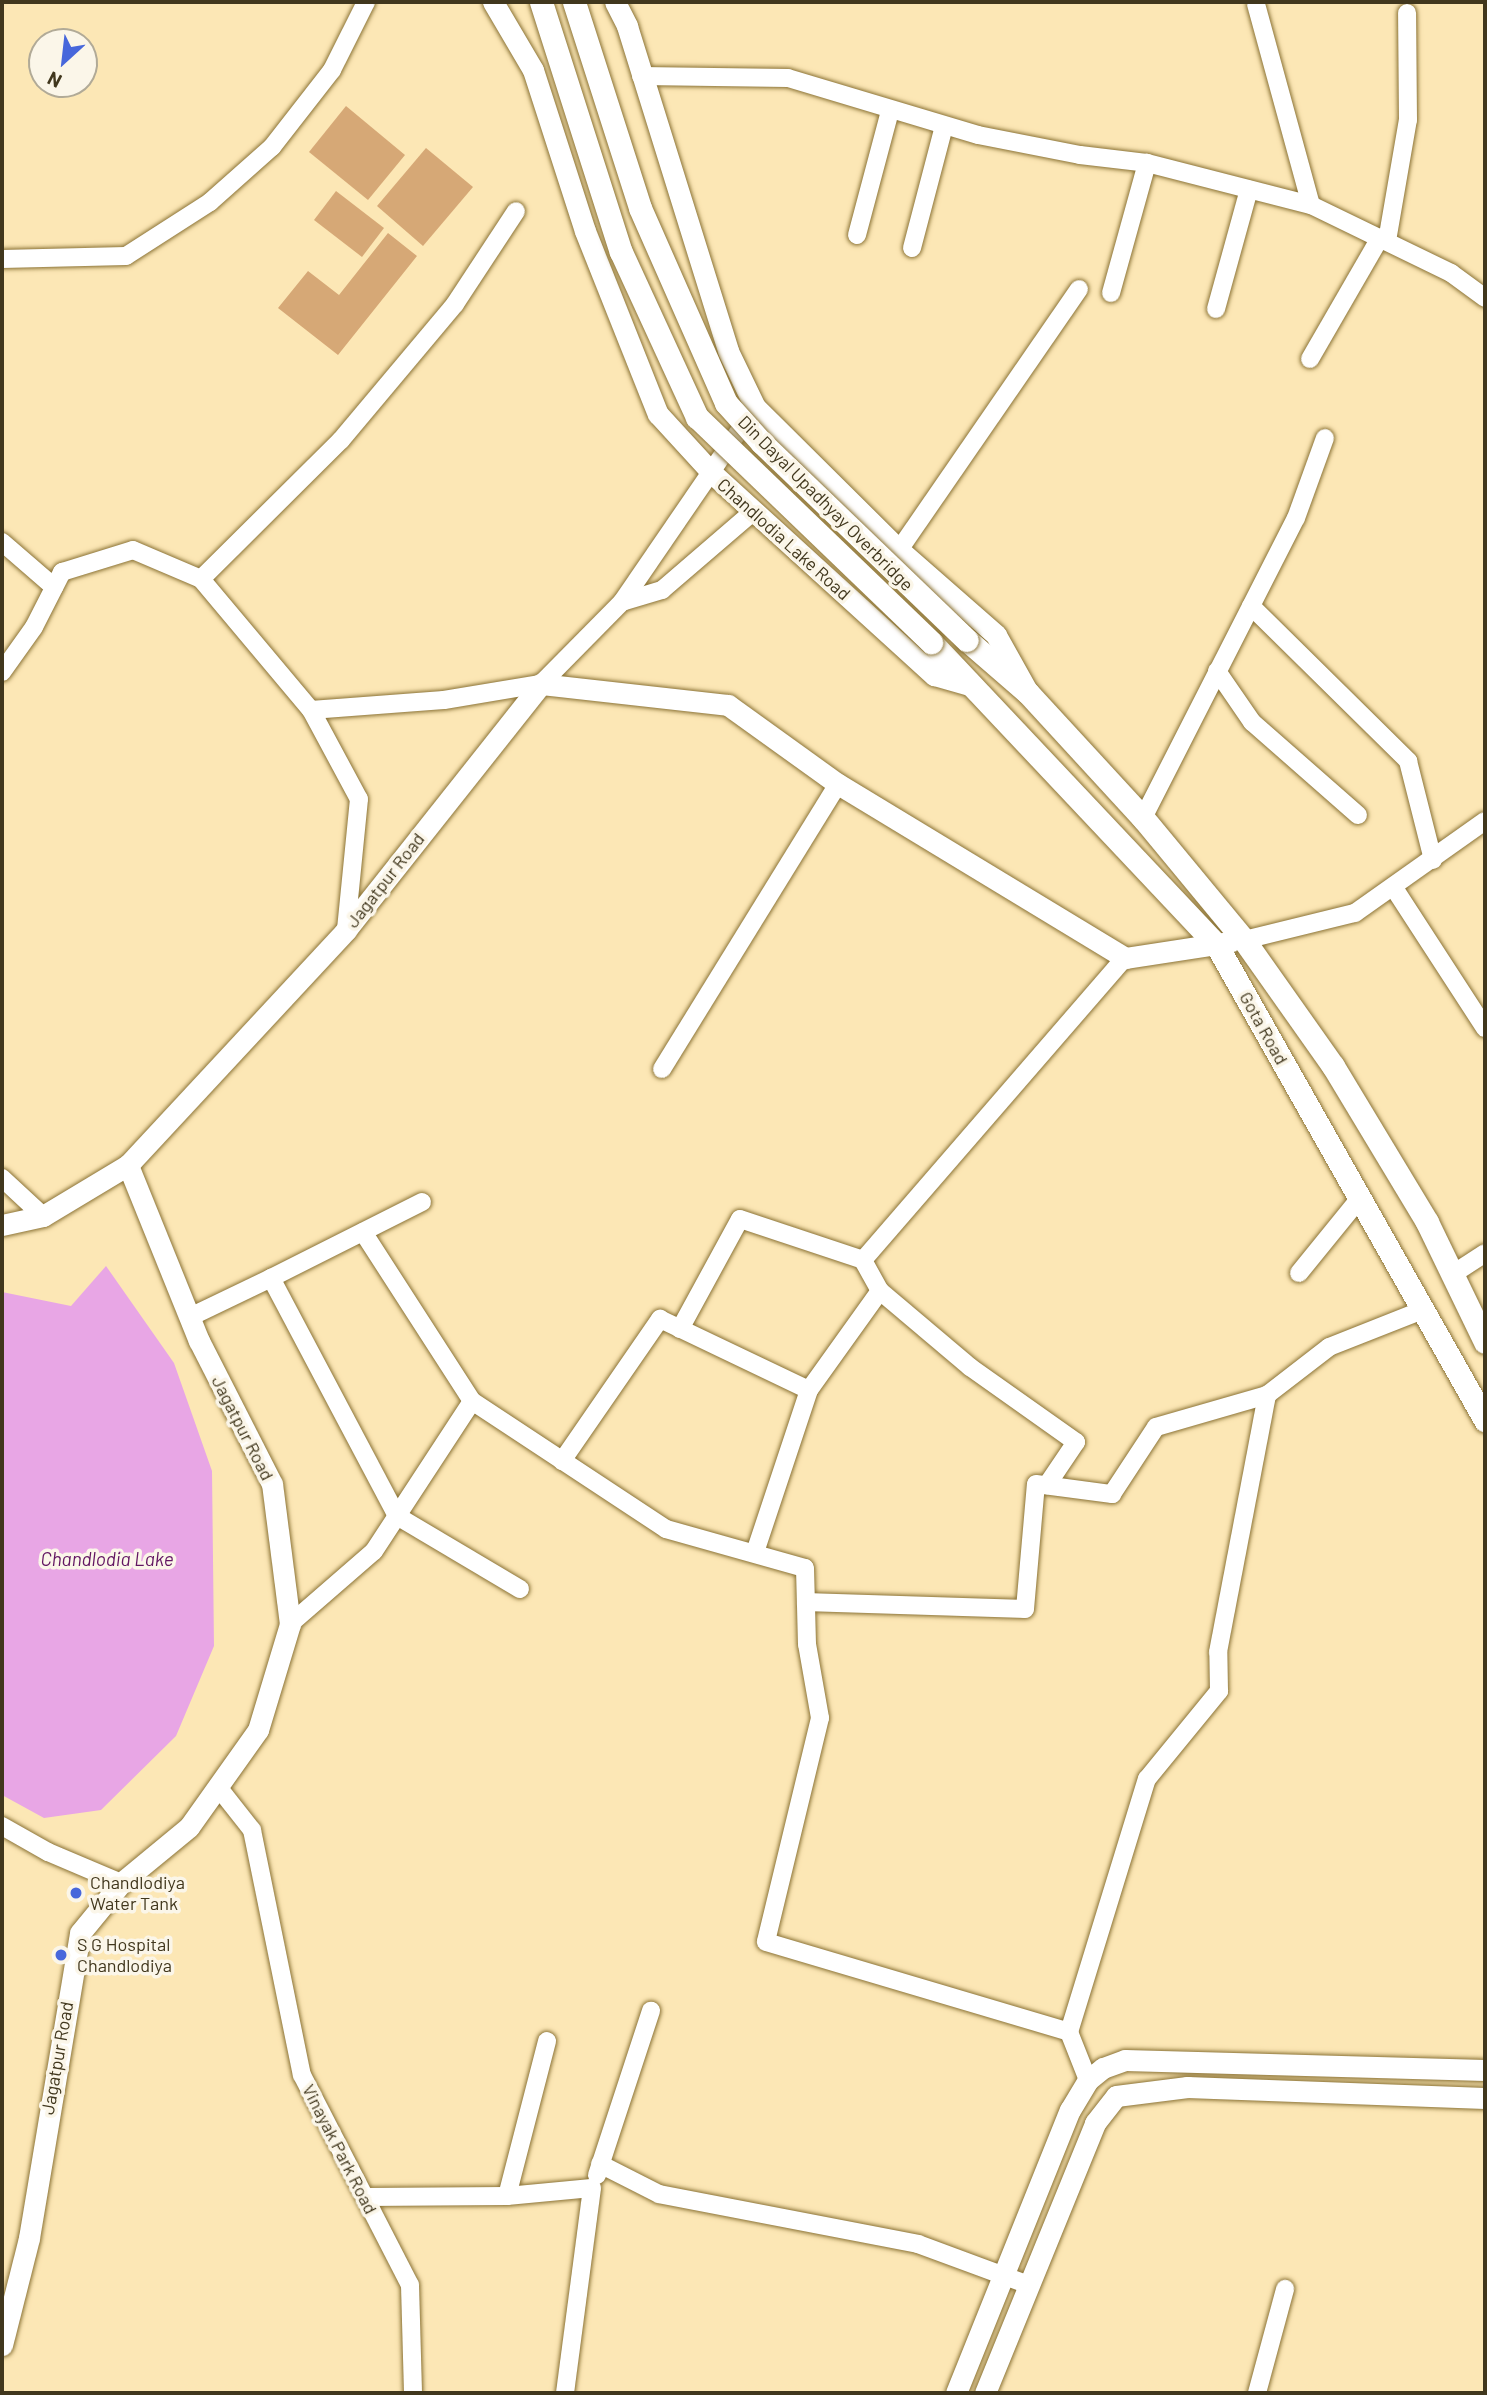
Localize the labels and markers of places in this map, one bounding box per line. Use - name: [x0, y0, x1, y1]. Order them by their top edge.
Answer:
- place label: Chandlodiya Water Tank: [90, 1872, 185, 1914]
- marker: Chandlodiya Water Tank: [68, 1885, 84, 1901]
- place label: S G Hospital Chandlodiya: [77, 1934, 172, 1976]
- marker: S G Hospital Chandlodiya: [51, 1945, 71, 1965]

